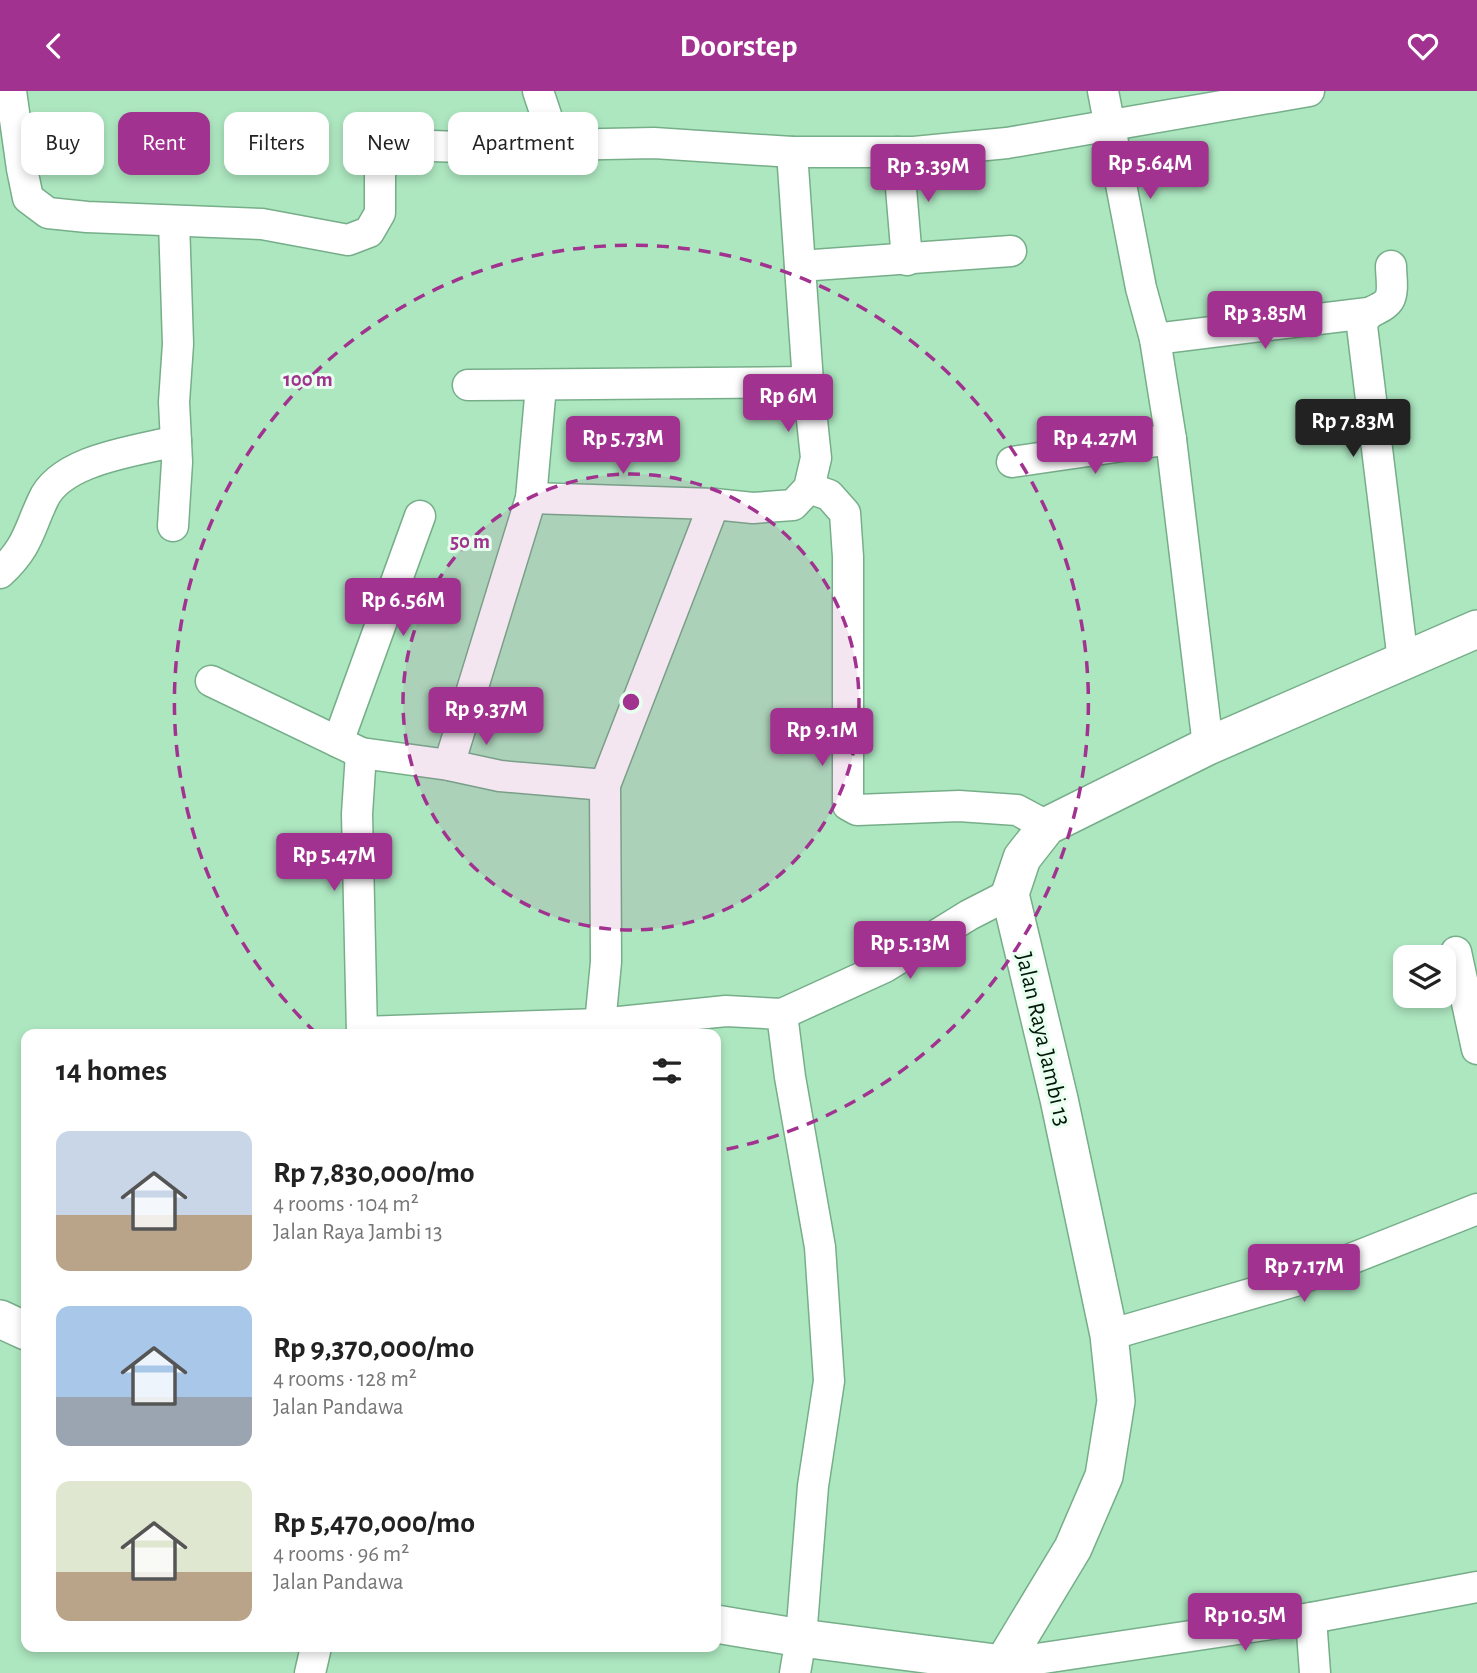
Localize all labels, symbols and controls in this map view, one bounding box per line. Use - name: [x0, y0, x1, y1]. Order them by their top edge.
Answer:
- icon: back: [35, 27, 73, 65]
- icon: heart: [1404, 27, 1442, 65]
- text: Doorstep: [680, 30, 797, 62]
- chip: Buy: [21, 112, 104, 175]
- chip: Rent: [118, 112, 210, 175]
- chip: Filters: [224, 112, 329, 175]
- chip: New: [343, 112, 434, 175]
- chip: Apartment: [448, 112, 598, 175]
- pin: Rp 5.64M: [1078, 141, 1222, 201]
- pin: Rp 3.39M: [856, 145, 1000, 204]
- text: Rp 5.64M: [1108, 152, 1192, 175]
- text: Rp 3.39M: [886, 155, 970, 178]
- pin: Rp 3.85M: [1193, 292, 1337, 351]
- text: Rp 3.85M: [1223, 302, 1307, 325]
- text: 100 m: [283, 369, 333, 390]
- pin: Rp 6M: [739, 375, 837, 434]
- text: Rp 6M: [759, 385, 817, 408]
- pin: Rp 7.83M: [1281, 399, 1425, 459]
- text: Rp 7.83M: [1311, 410, 1395, 433]
- pin: Rp 5.73M: [551, 417, 695, 476]
- pin: Rp 4.27M: [1023, 417, 1167, 476]
- text: Rp 5.73M: [582, 427, 664, 450]
- text: Rp 4.27M: [1053, 427, 1137, 450]
- text: 50 m: [450, 531, 490, 552]
- pin: Rp 6.56M: [331, 579, 475, 638]
- text: Rp 6.56M: [361, 589, 445, 612]
- pin: Rp 9.37M: [414, 687, 558, 747]
- centre of rings: [619, 690, 643, 714]
- text: Rp 9.37M: [444, 698, 528, 721]
- pin: Rp 9.1M: [757, 709, 887, 768]
- text: Rp 9.1M: [786, 719, 858, 742]
- pin: Rp 5.47M: [262, 833, 406, 893]
- text: Rp 5.47M: [292, 844, 376, 867]
- pin: Rp 5.13M: [838, 921, 982, 981]
- text: Rp 5.13M: [870, 932, 950, 955]
- map controls: [1393, 945, 1456, 1008]
- button: layers: [1393, 945, 1456, 1008]
- street label: Jalan Raya Jambi 13: [1011, 950, 1075, 1128]
- icon: filters: [648, 1052, 686, 1090]
- text: 14 homes: [56, 1056, 167, 1086]
- text: Rp 7,830,000/mo: [273, 1158, 475, 1188]
- icon: home: [112, 1159, 196, 1243]
- text: 4 rooms · 104 m²: [273, 1193, 419, 1216]
- text: Jalan Raya Jambi 13: [273, 1221, 443, 1244]
- pin: Rp 7.17M: [1232, 1245, 1376, 1304]
- text: Rp 7.17M: [1264, 1255, 1344, 1278]
- text: Rp 9,370,000/mo: [273, 1333, 474, 1363]
- icon: home: [112, 1334, 196, 1418]
- text: 4 rooms · 128 m²: [273, 1368, 417, 1391]
- text: Jalan Pandawa: [273, 1396, 404, 1419]
- text: Rp 5,470,000/mo: [273, 1508, 475, 1538]
- icon: home: [112, 1509, 196, 1593]
- text: 4 rooms · 96 m²: [273, 1543, 409, 1566]
- text: Jalan Pandawa: [273, 1571, 404, 1594]
- pin: Rp 10.5M: [1173, 1593, 1317, 1653]
- text: Rp 10.5M: [1204, 1604, 1286, 1627]

